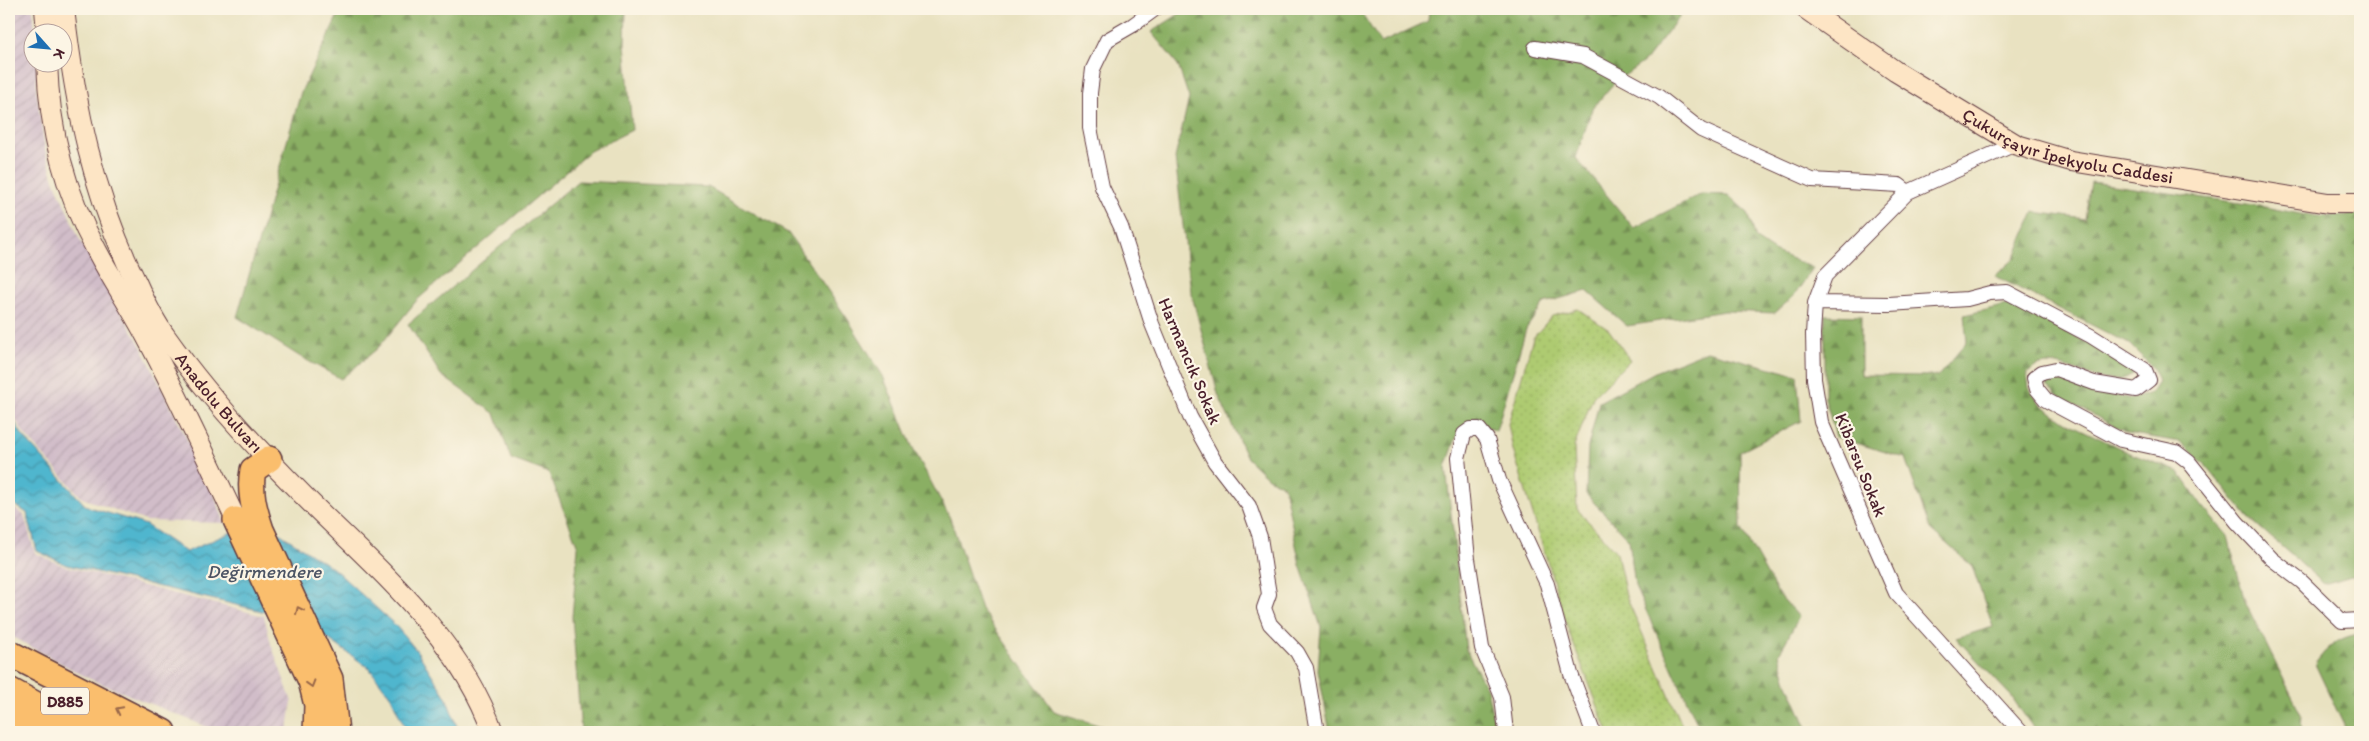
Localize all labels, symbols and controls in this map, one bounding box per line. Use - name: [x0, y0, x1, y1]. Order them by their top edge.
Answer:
- north arrow: [22, 22, 72, 72]
- text: K: [49, 46, 69, 62]
- street label: Çukurçayır İpekyolu Caddesi: [1958, 103, 2175, 189]
- street label: Harmancık Sokak: [1153, 294, 1227, 428]
- street label: Anadolu Bulvarı: [170, 348, 268, 458]
- street label: Kibarsu Sokak: [1830, 410, 1892, 520]
- water label: Değirmendere: [207, 560, 322, 583]
- one-way arrow: [295, 606, 305, 615]
- one-way arrow: [305, 679, 315, 688]
- road number: D885: [41, 688, 89, 714]
- one-way arrow: [115, 706, 124, 716]

